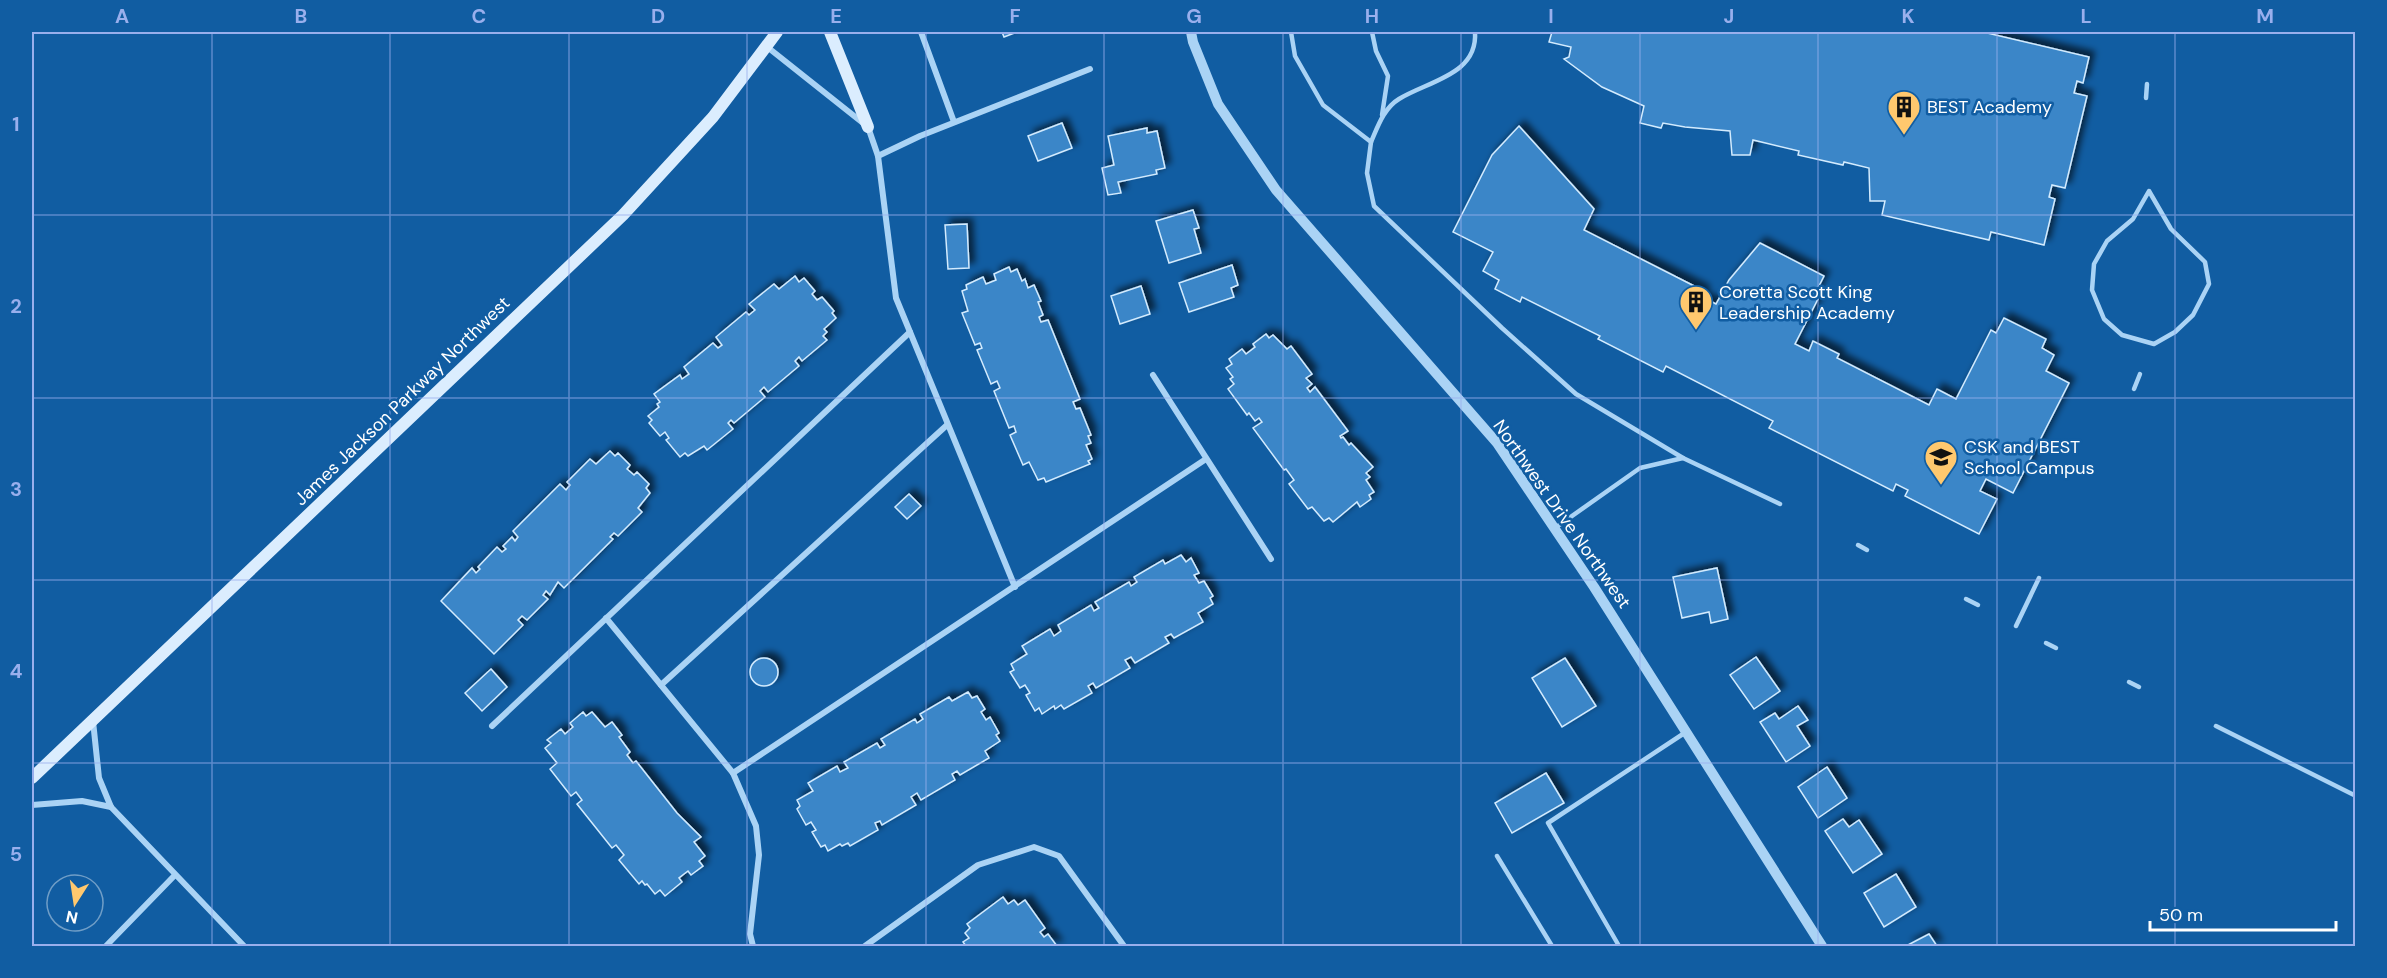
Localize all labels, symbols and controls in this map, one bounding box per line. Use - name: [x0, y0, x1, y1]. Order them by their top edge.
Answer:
- text: A: [115, 3, 129, 29]
- text: B: [295, 3, 307, 29]
- text: C: [472, 3, 486, 29]
- text: D: [651, 3, 665, 29]
- text: E: [830, 3, 842, 29]
- text: F: [1009, 3, 1021, 29]
- text: G: [1186, 3, 1202, 29]
- text: H: [1365, 3, 1379, 29]
- text: I: [1548, 3, 1554, 29]
- text: J: [1724, 3, 1734, 29]
- text: K: [1901, 3, 1915, 29]
- text: L: [2080, 3, 2092, 29]
- text: M: [2256, 3, 2274, 29]
- building icon: BEST Academy: [1886, 89, 1922, 136]
- place label: BEST Academy: [1927, 95, 2052, 119]
- text: 1: [12, 111, 20, 137]
- place label: Coretta Scott King Leadership Academy: [1719, 280, 1895, 325]
- building icon: Coretta Scott King Leadership Academy: [1678, 284, 1714, 331]
- street label: James Jackson Parkway Northwest: [289, 291, 515, 511]
- text: 2: [10, 293, 22, 319]
- street label: Northwest Drive Northwest: [1488, 415, 1636, 613]
- place label: CSK and BEST School Campus: [1964, 435, 2095, 480]
- school or university icon: CSK and BEST School Campus: [1923, 439, 1959, 486]
- text: 3: [10, 476, 22, 502]
- text: 4: [10, 658, 23, 684]
- text: 5: [10, 841, 22, 867]
- north arrow: [45, 873, 105, 933]
- scale bar: [2150, 894, 2336, 932]
- text: 50 m: [2159, 903, 2203, 927]
- text: N: [64, 906, 80, 929]

